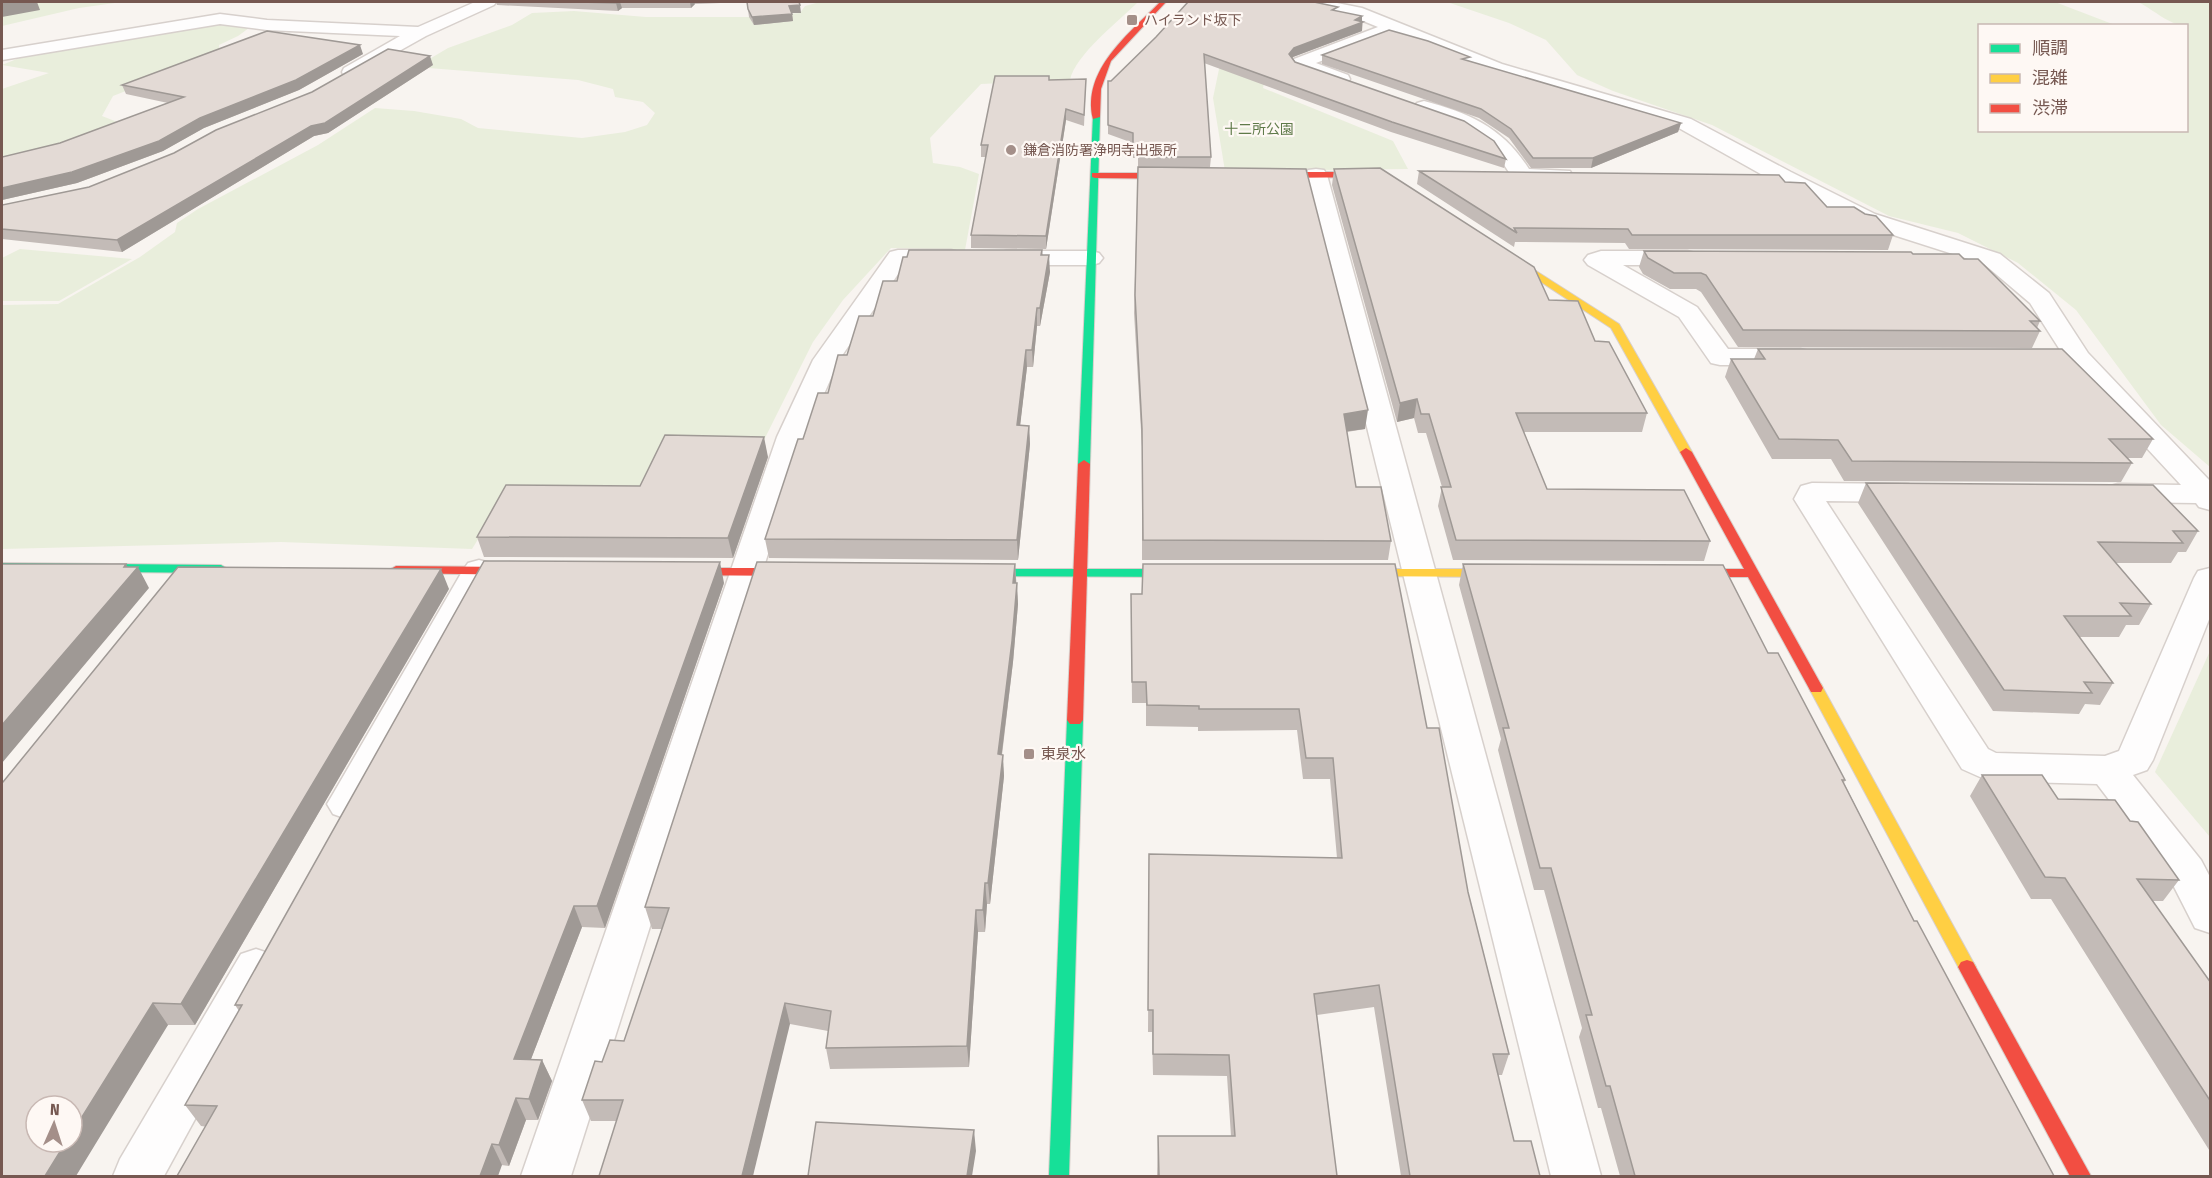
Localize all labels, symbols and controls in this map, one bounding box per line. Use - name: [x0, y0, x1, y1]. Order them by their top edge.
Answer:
- place label: ハイランド坂下: [1144, 12, 1242, 29]
- marker: ハイランド坂下: [1125, 13, 1139, 27]
- legend: [1978, 24, 2188, 132]
- text: 順調: [2032, 37, 2068, 59]
- text: 混雑: [2032, 67, 2068, 89]
- text: 渋滞: [2032, 97, 2068, 119]
- park label: 十二所公園: [1224, 121, 1294, 138]
- place label: 鎌倉消防署浄明寺出張所: [1023, 142, 1177, 159]
- marker: 鎌倉消防署浄明寺出張所: [1004, 143, 1018, 157]
- place label: 東泉水: [1041, 745, 1086, 763]
- marker: 東泉水: [1022, 747, 1036, 761]
- north arrow: [24, 1094, 84, 1154]
- text: N: [49, 1100, 60, 1119]

